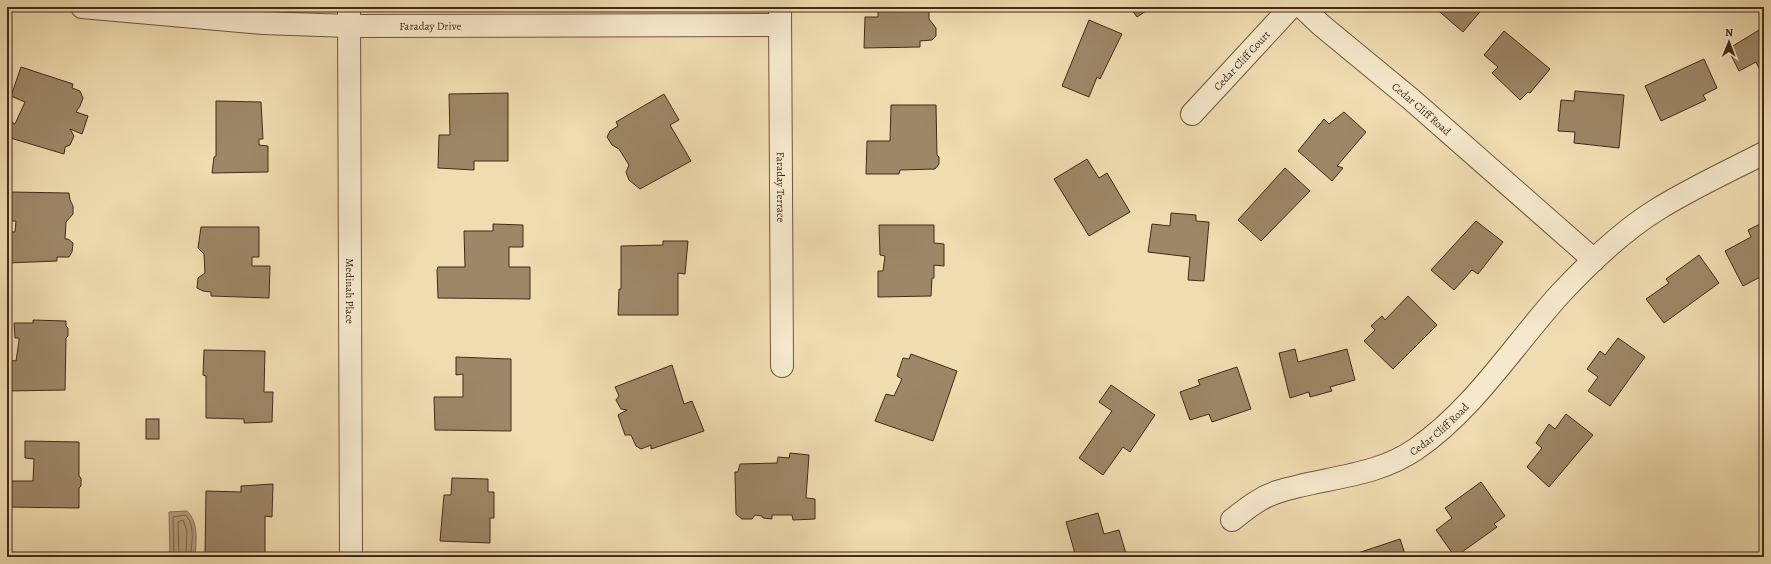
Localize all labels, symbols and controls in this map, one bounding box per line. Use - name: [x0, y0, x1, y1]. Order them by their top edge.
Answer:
- street label: Faraday Drive: [399, 18, 461, 33]
- north arrow: [1709, 22, 1749, 62]
- text: N: [1725, 25, 1733, 40]
- street label: Cedar Cliff Court: [1210, 27, 1273, 94]
- street label: Cedar Cliff Road: [1389, 79, 1454, 139]
- street label: Faraday Terrace: [773, 152, 789, 222]
- street label: Medinah Place: [342, 258, 358, 324]
- street label: Cedar Cliff Road: [1406, 400, 1472, 459]

